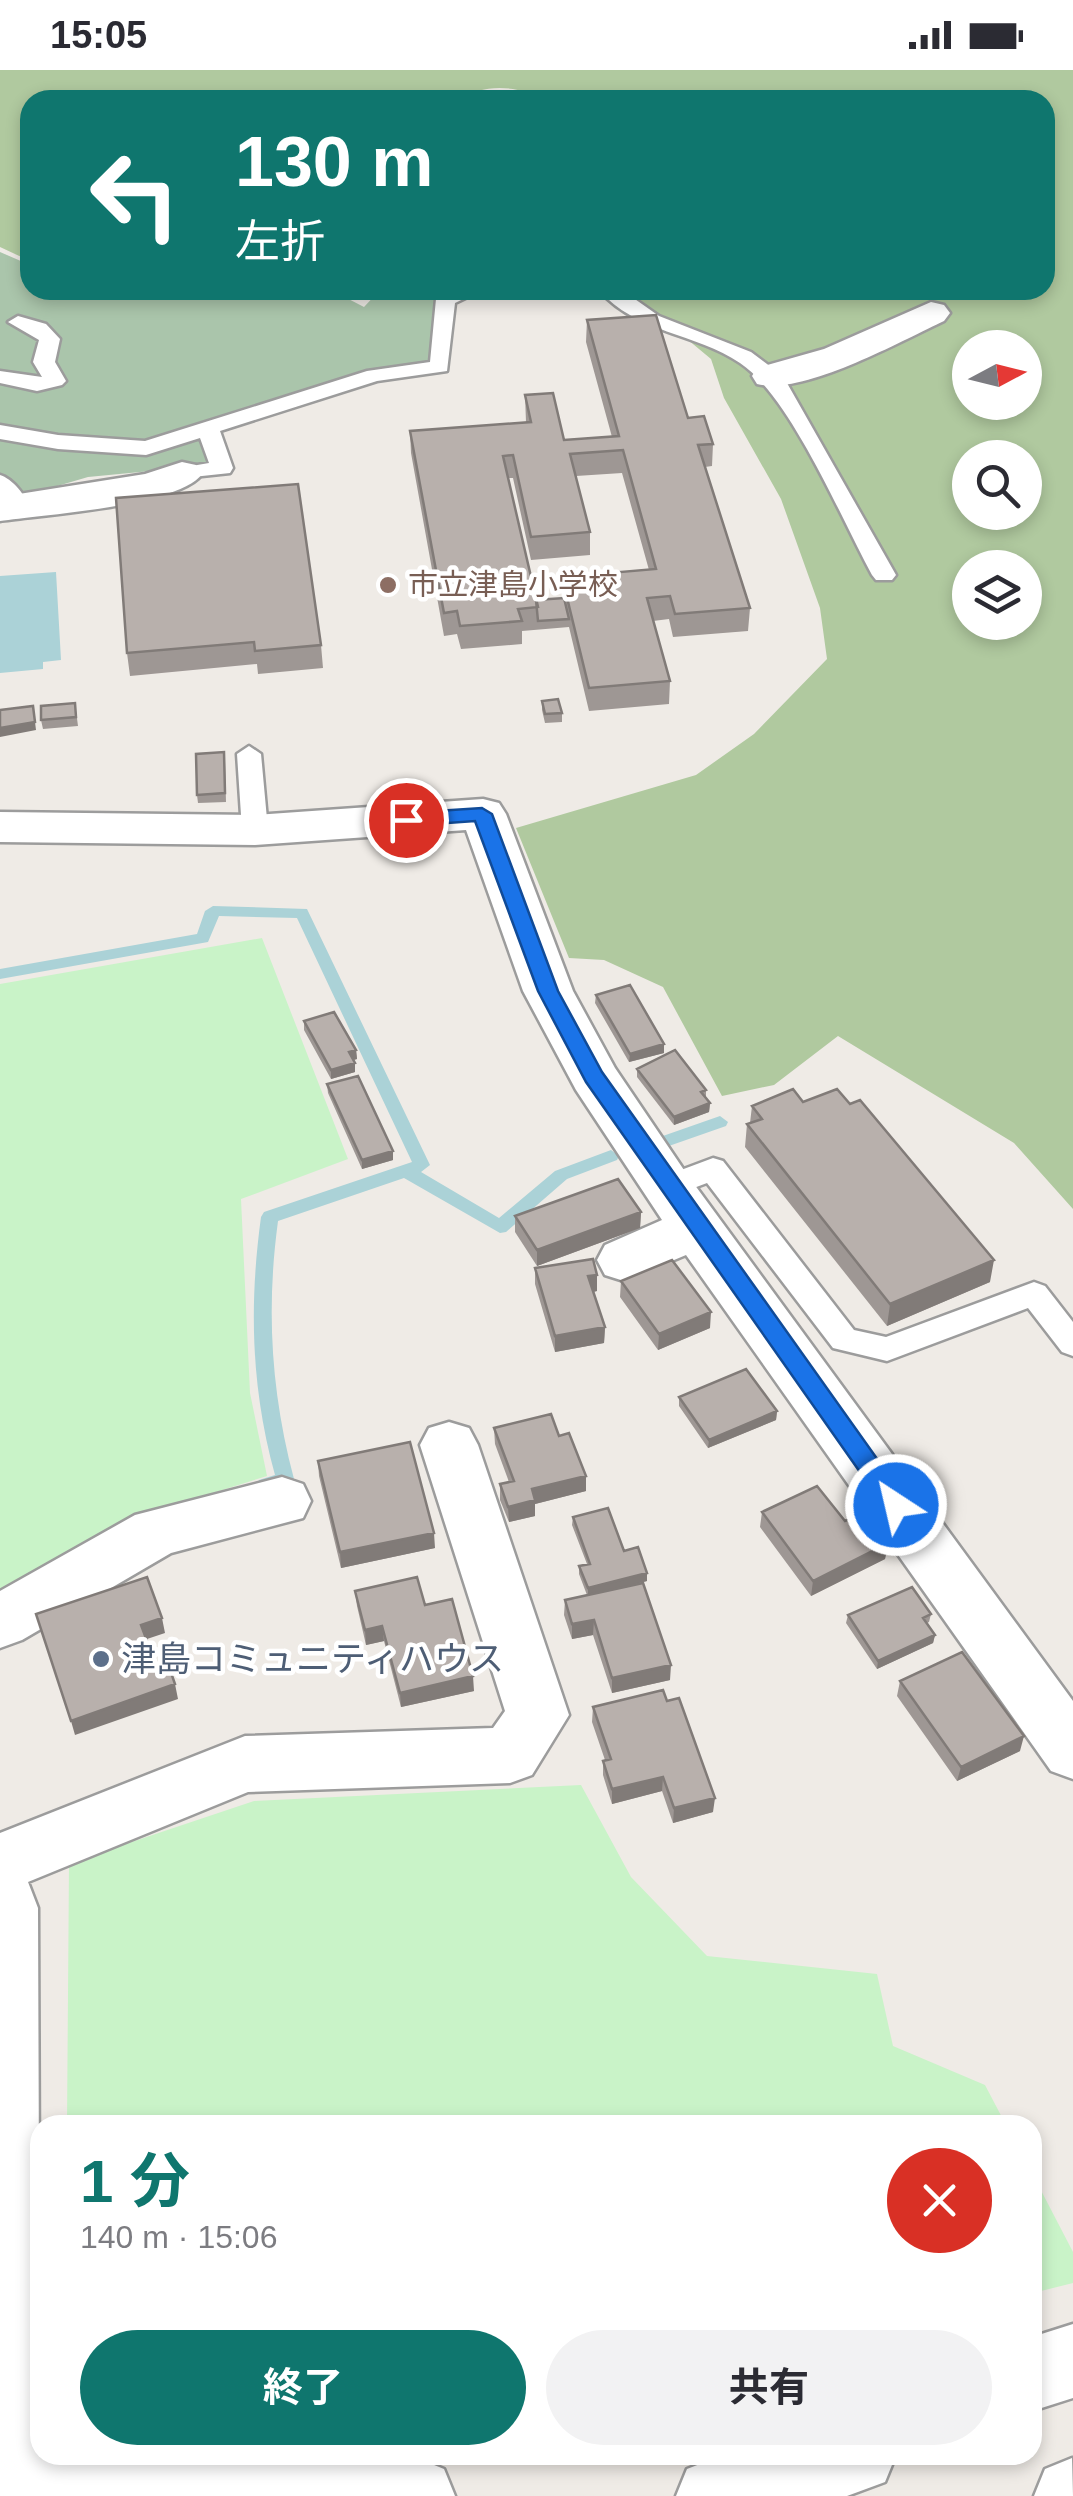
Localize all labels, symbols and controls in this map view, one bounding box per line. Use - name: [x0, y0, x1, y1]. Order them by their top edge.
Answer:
- text: 15:05: [50, 14, 147, 56]
- text: 130 m: [235, 123, 433, 201]
- icon: left: [70, 130, 200, 260]
- text: 左折: [235, 216, 325, 267]
- north arrow: [952, 330, 1042, 420]
- map controls: [952, 330, 1042, 640]
- button: search: [952, 440, 1042, 530]
- button: layers: [952, 550, 1042, 640]
- place label: 市立津島小学校: [408, 568, 618, 601]
- marker: 市立津島小学校: [377, 574, 399, 596]
- pin: [364, 778, 449, 863]
- icon: arrive: [379, 793, 434, 848]
- position arrow: [844, 1453, 948, 1557]
- place label: 津島コミュニティハウス: [121, 1639, 504, 1678]
- marker: 津島コミュニティハウス: [90, 1648, 112, 1670]
- text: 1 分: [80, 2148, 190, 2215]
- button: close: [887, 2148, 992, 2253]
- text: 140 m · 15:06: [80, 2219, 277, 2255]
- button: 終了: [80, 2330, 526, 2445]
- button: 共有: [546, 2330, 992, 2445]

